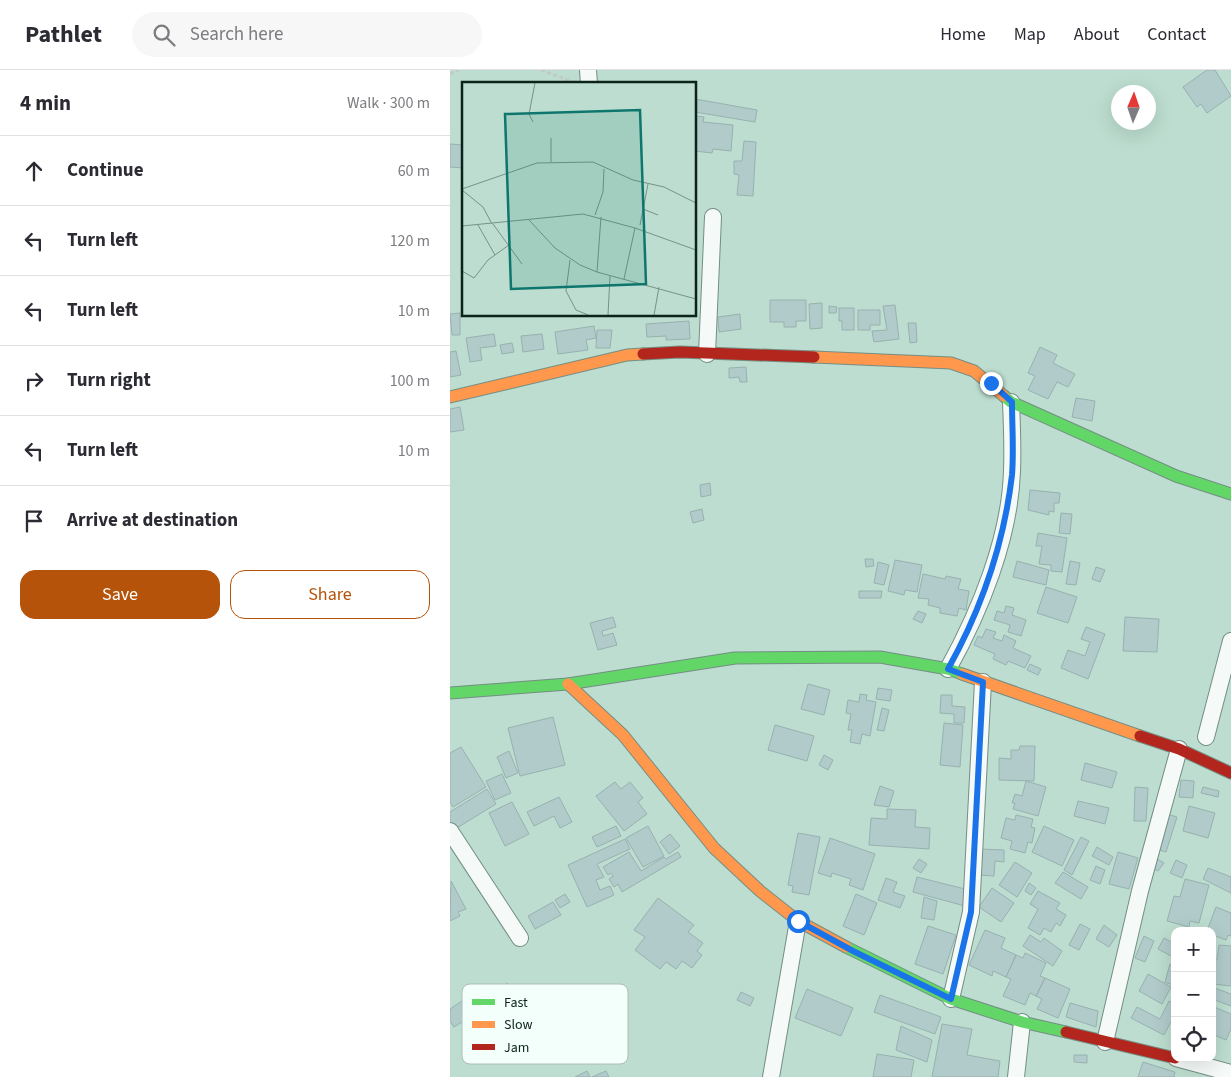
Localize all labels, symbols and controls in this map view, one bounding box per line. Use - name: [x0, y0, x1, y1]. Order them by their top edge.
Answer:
- search box: [132, 12, 482, 57]
- text: Pathlet: [25, 17, 102, 52]
- icon: search: [150, 21, 178, 49]
- text: Search here: [190, 21, 284, 48]
- text: Home: [940, 22, 986, 47]
- text: Map: [1014, 22, 1046, 47]
- text: About: [1074, 22, 1119, 47]
- text: Contact: [1147, 22, 1206, 47]
- inset map: [462, 82, 696, 316]
- north arrow: [1111, 85, 1156, 130]
- text: 4 min: [20, 88, 71, 118]
- text: Walk · 300 m: [347, 92, 430, 114]
- icon: ahead: [20, 157, 48, 185]
- text: Continue: [67, 157, 144, 184]
- text: 60 m: [398, 160, 430, 182]
- icon: left: [20, 227, 48, 255]
- text: Turn left: [67, 227, 138, 254]
- text: 120 m: [390, 230, 430, 252]
- icon: left: [20, 297, 48, 325]
- text: Turn left: [67, 297, 138, 324]
- text: 10 m: [398, 300, 430, 322]
- icon: right: [20, 367, 48, 395]
- text: Turn right: [67, 367, 151, 394]
- text: 100 m: [390, 370, 430, 392]
- route end: [980, 372, 1003, 395]
- icon: left: [20, 437, 48, 465]
- text: Turn left: [67, 437, 138, 464]
- text: 10 m: [398, 440, 430, 462]
- icon: arrive: [20, 507, 48, 535]
- text: Arrive at destination: [67, 507, 238, 534]
- button: Save: [20, 570, 220, 619]
- button: Share: [230, 570, 430, 619]
- route start: [787, 910, 810, 933]
- map controls: [1171, 927, 1216, 1062]
- button: +: [1171, 927, 1216, 972]
- button: −: [1171, 972, 1216, 1017]
- legend: [462, 984, 628, 1064]
- text: Fast: [504, 993, 528, 1013]
- text: Slow: [504, 1015, 533, 1035]
- button: locate: [1171, 1017, 1216, 1062]
- text: Jam: [504, 1038, 529, 1058]

